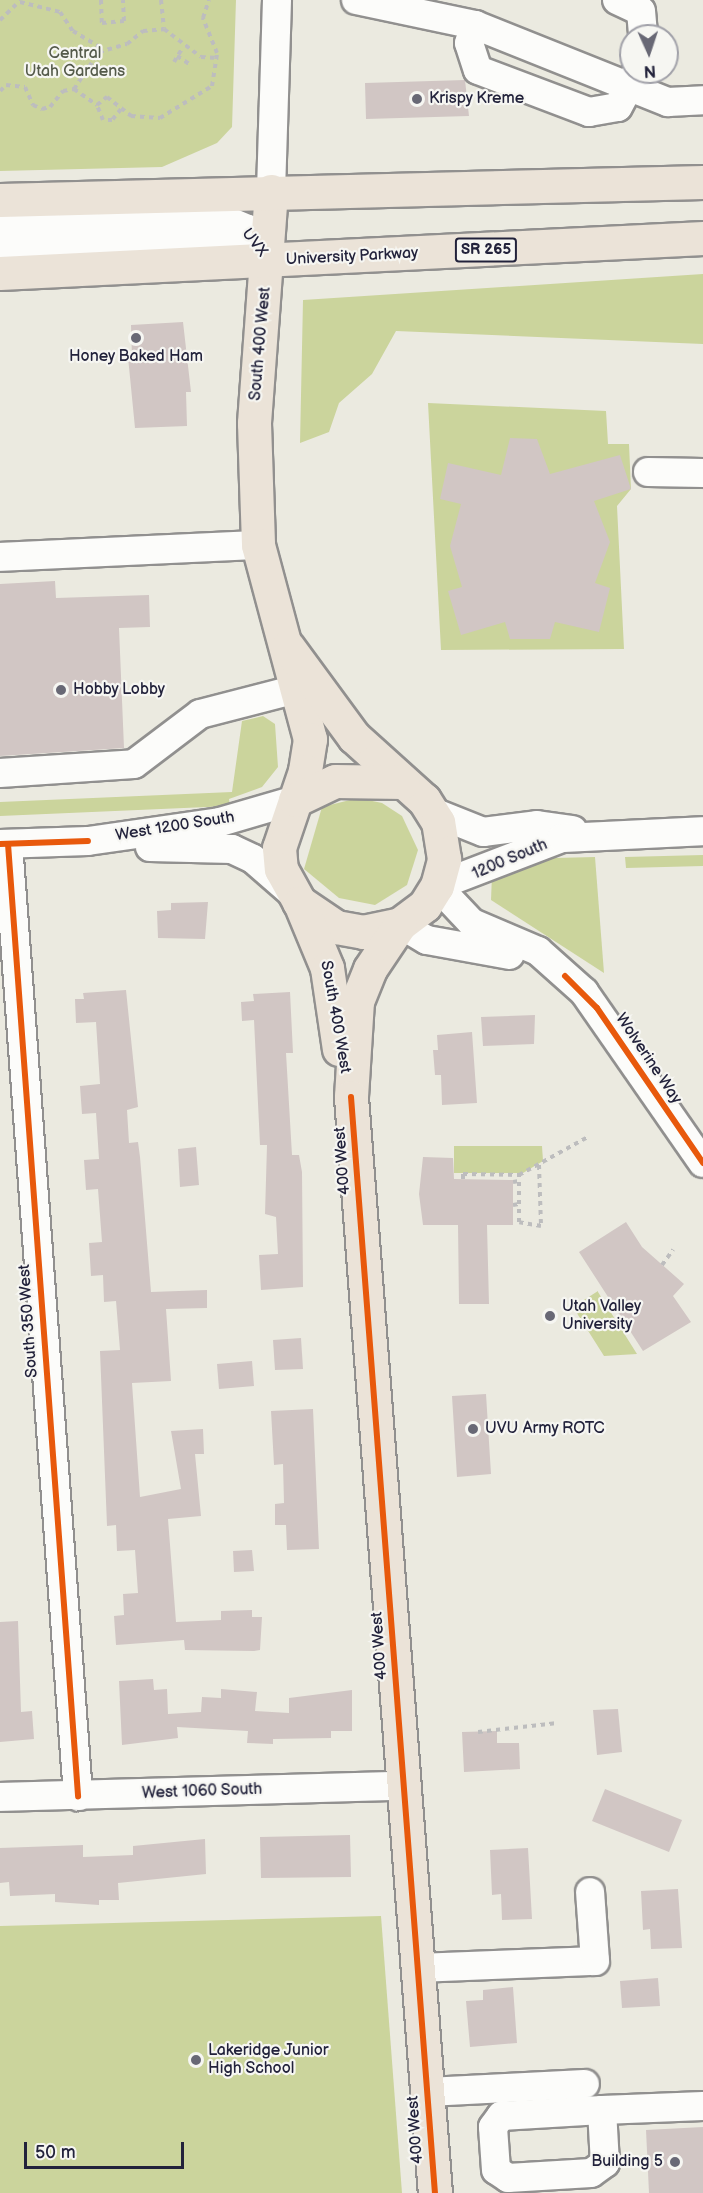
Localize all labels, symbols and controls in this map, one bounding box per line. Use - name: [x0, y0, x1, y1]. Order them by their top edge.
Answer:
- north arrow: [619, 24, 679, 84]
- park label: Central Utah Gardens: [25, 44, 125, 82]
- text: N: [643, 61, 656, 80]
- place label: Krispy Kreme: [429, 89, 525, 109]
- marker: Krispy Kreme: [410, 92, 424, 106]
- street label: UVX: [237, 225, 271, 261]
- road number: SR 265: [454, 238, 518, 262]
- street label: University Parkway: [285, 244, 419, 270]
- street label: South 400 West: [246, 286, 276, 402]
- marker: Honey Baked Ham: [129, 331, 143, 345]
- place label: Honey Baked Ham: [68, 347, 204, 367]
- place label: Hobby Lobby: [73, 680, 166, 700]
- marker: Hobby Lobby: [54, 683, 68, 697]
- street label: West 1200 South: [114, 808, 236, 846]
- street label: 1200 South: [469, 836, 551, 884]
- street label: South 400 West: [316, 959, 354, 1075]
- street label: Wolverine Way: [611, 1010, 685, 1108]
- street label: 400 West: [331, 1126, 355, 1196]
- street label: South 350 West: [15, 1263, 43, 1379]
- place label: Utah Valley University: [562, 1297, 642, 1335]
- marker: Utah Valley University: [543, 1309, 557, 1323]
- place label: UVU Army ROTC: [485, 1419, 606, 1439]
- marker: UVU Army ROTC: [466, 1422, 480, 1436]
- street label: 400 West: [368, 1611, 392, 1681]
- street label: West 1060 South: [141, 1780, 263, 1804]
- place label: Lakeridge Junior High School: [208, 2041, 329, 2079]
- marker: Lakeridge Junior High School: [189, 2053, 203, 2067]
- street label: 400 West: [404, 2095, 428, 2165]
- scale bar: [27, 2130, 188, 2168]
- text: 50 m: [35, 2142, 76, 2163]
- place label: Building 5: [591, 2152, 663, 2172]
- marker: Building 5: [668, 2155, 682, 2169]

